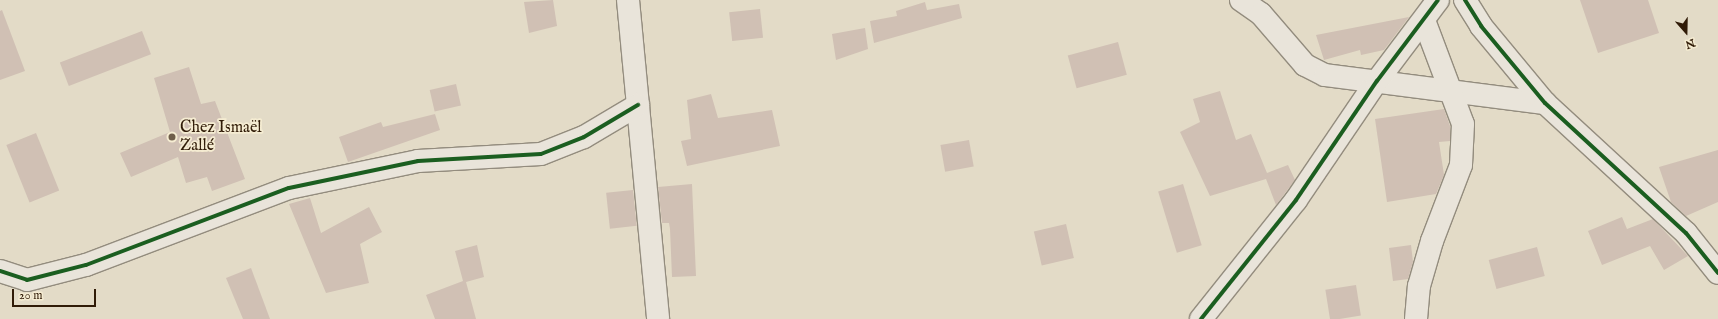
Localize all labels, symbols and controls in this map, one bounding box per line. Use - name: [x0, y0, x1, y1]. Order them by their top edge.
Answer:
- north arrow: [1666, 12, 1706, 52]
- text: N: [1683, 35, 1697, 51]
- place label: Chez Ismaël Zallé: [180, 118, 262, 156]
- marker: Chez Ismaël Zallé: [167, 132, 177, 142]
- scale bar: [14, 281, 98, 307]
- text: 20 m: [19, 288, 42, 303]

